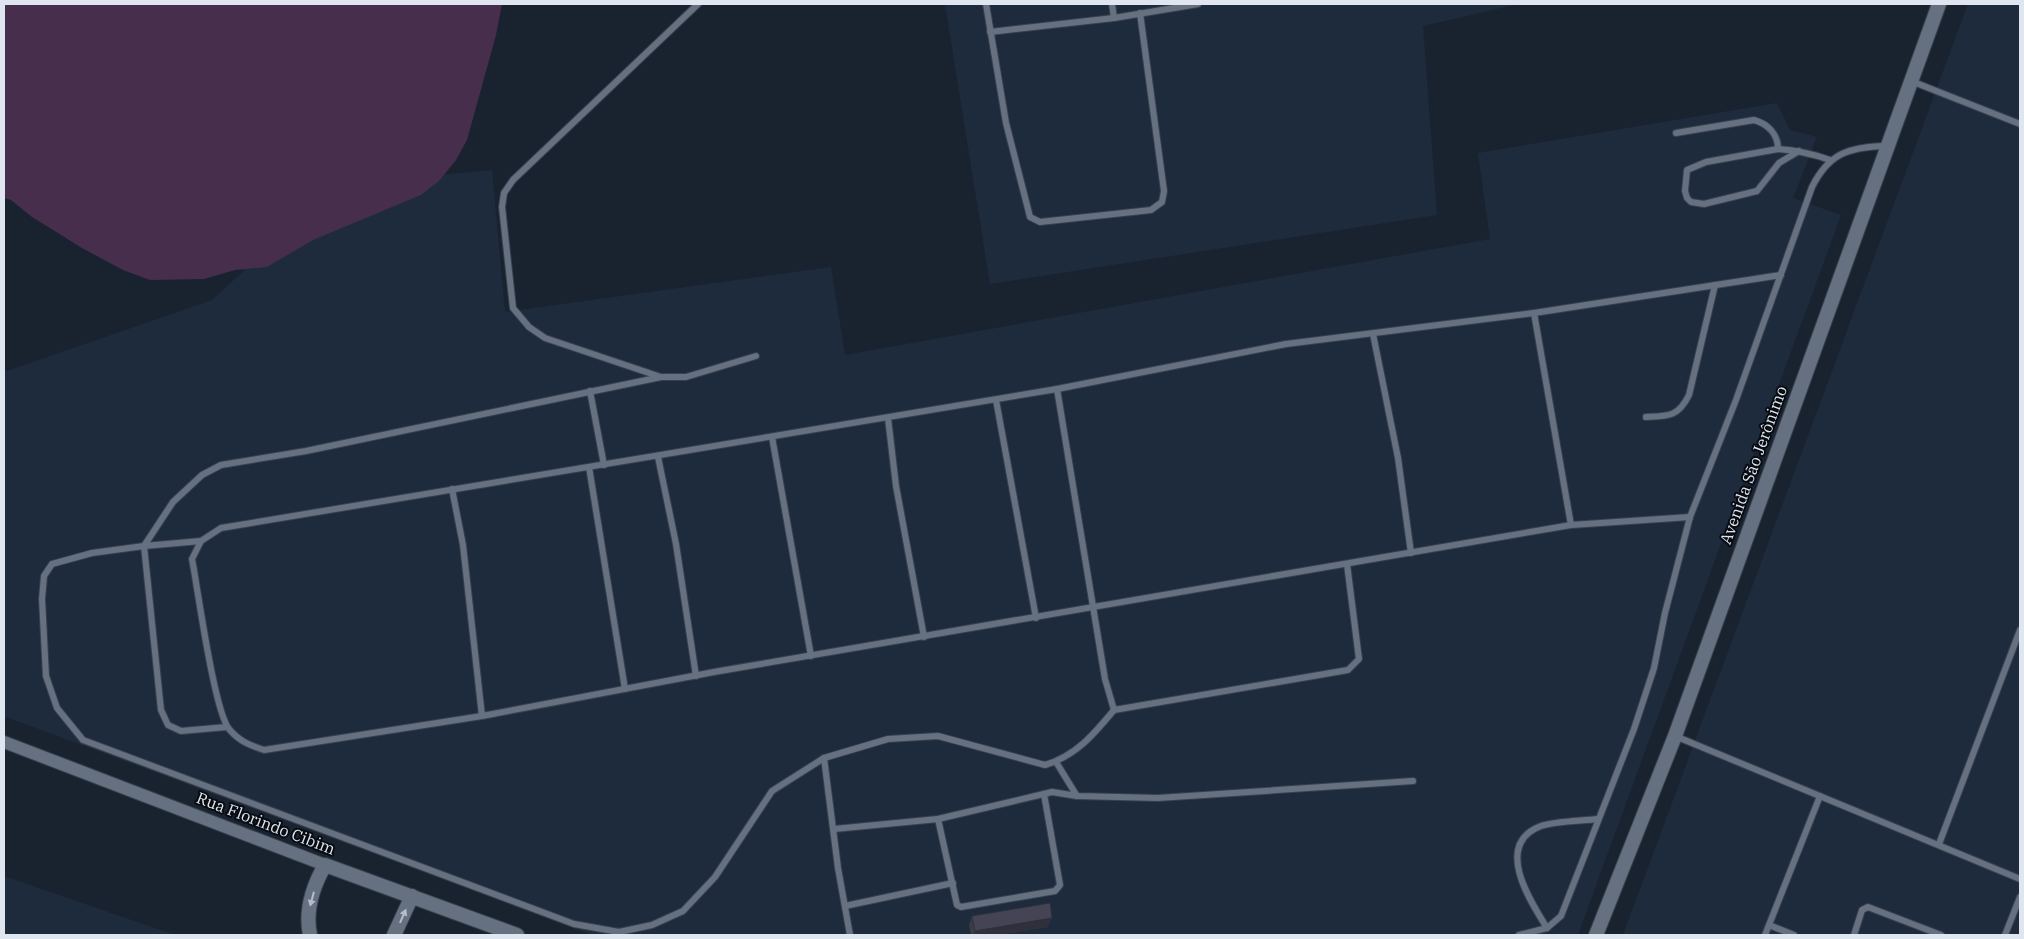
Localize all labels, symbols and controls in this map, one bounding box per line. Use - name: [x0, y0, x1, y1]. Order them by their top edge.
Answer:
- street label: Avenida São Jerônimo: [1715, 383, 1791, 547]
- street label: Rua Florindo Cibim: [194, 787, 338, 859]
- one-way arrow: [307, 891, 315, 906]
- one-way arrow: [399, 909, 407, 923]

